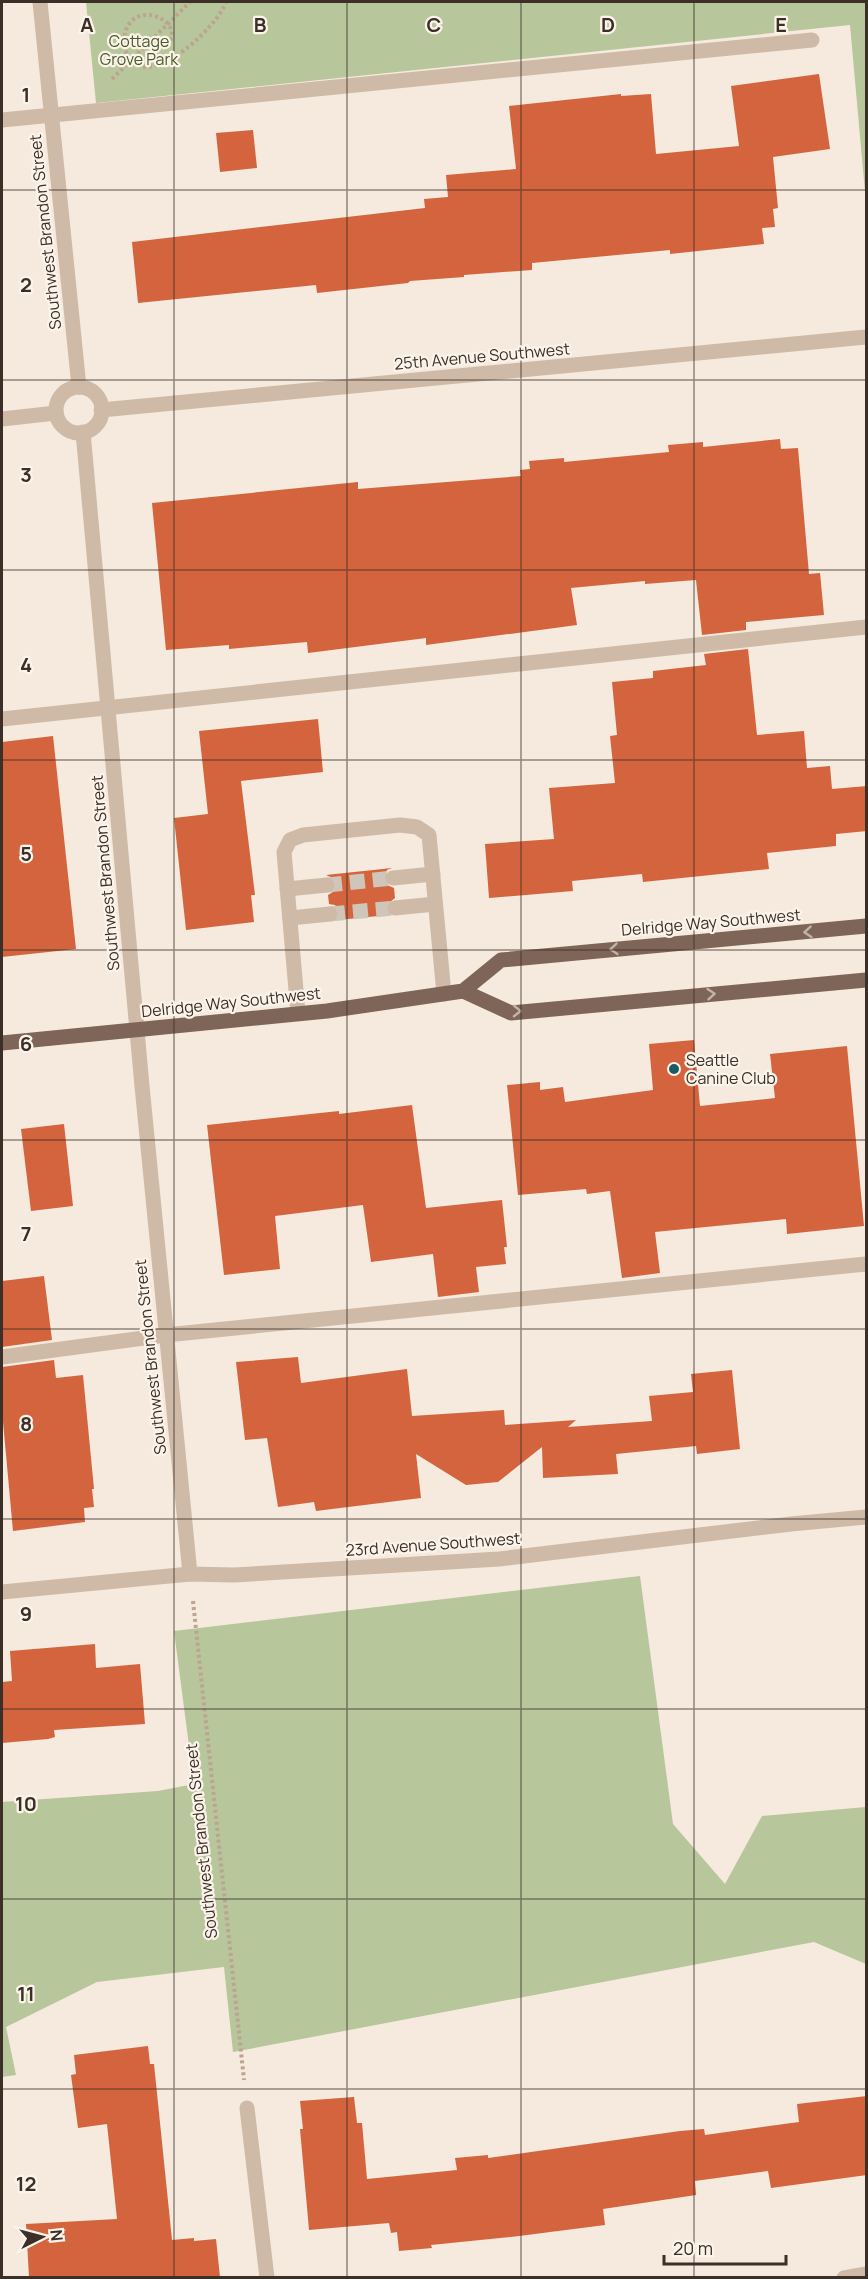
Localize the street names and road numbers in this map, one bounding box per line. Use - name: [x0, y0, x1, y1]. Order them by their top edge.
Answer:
- street label: Southwest Brandon Street: [24, 133, 66, 331]
- street label: 25th Avenue Southwest: [393, 337, 571, 375]
- street label: Southwest Brandon Street: [85, 774, 125, 972]
- street label: Delridge Way Southwest: [620, 903, 802, 941]
- street label: Delridge Way Southwest: [140, 982, 322, 1022]
- street label: Southwest Brandon Street: [129, 1258, 171, 1456]
- street label: 23rd Avenue Southwest: [345, 1527, 521, 1561]
- street label: Southwest Brandon Street: [180, 1742, 222, 1940]

